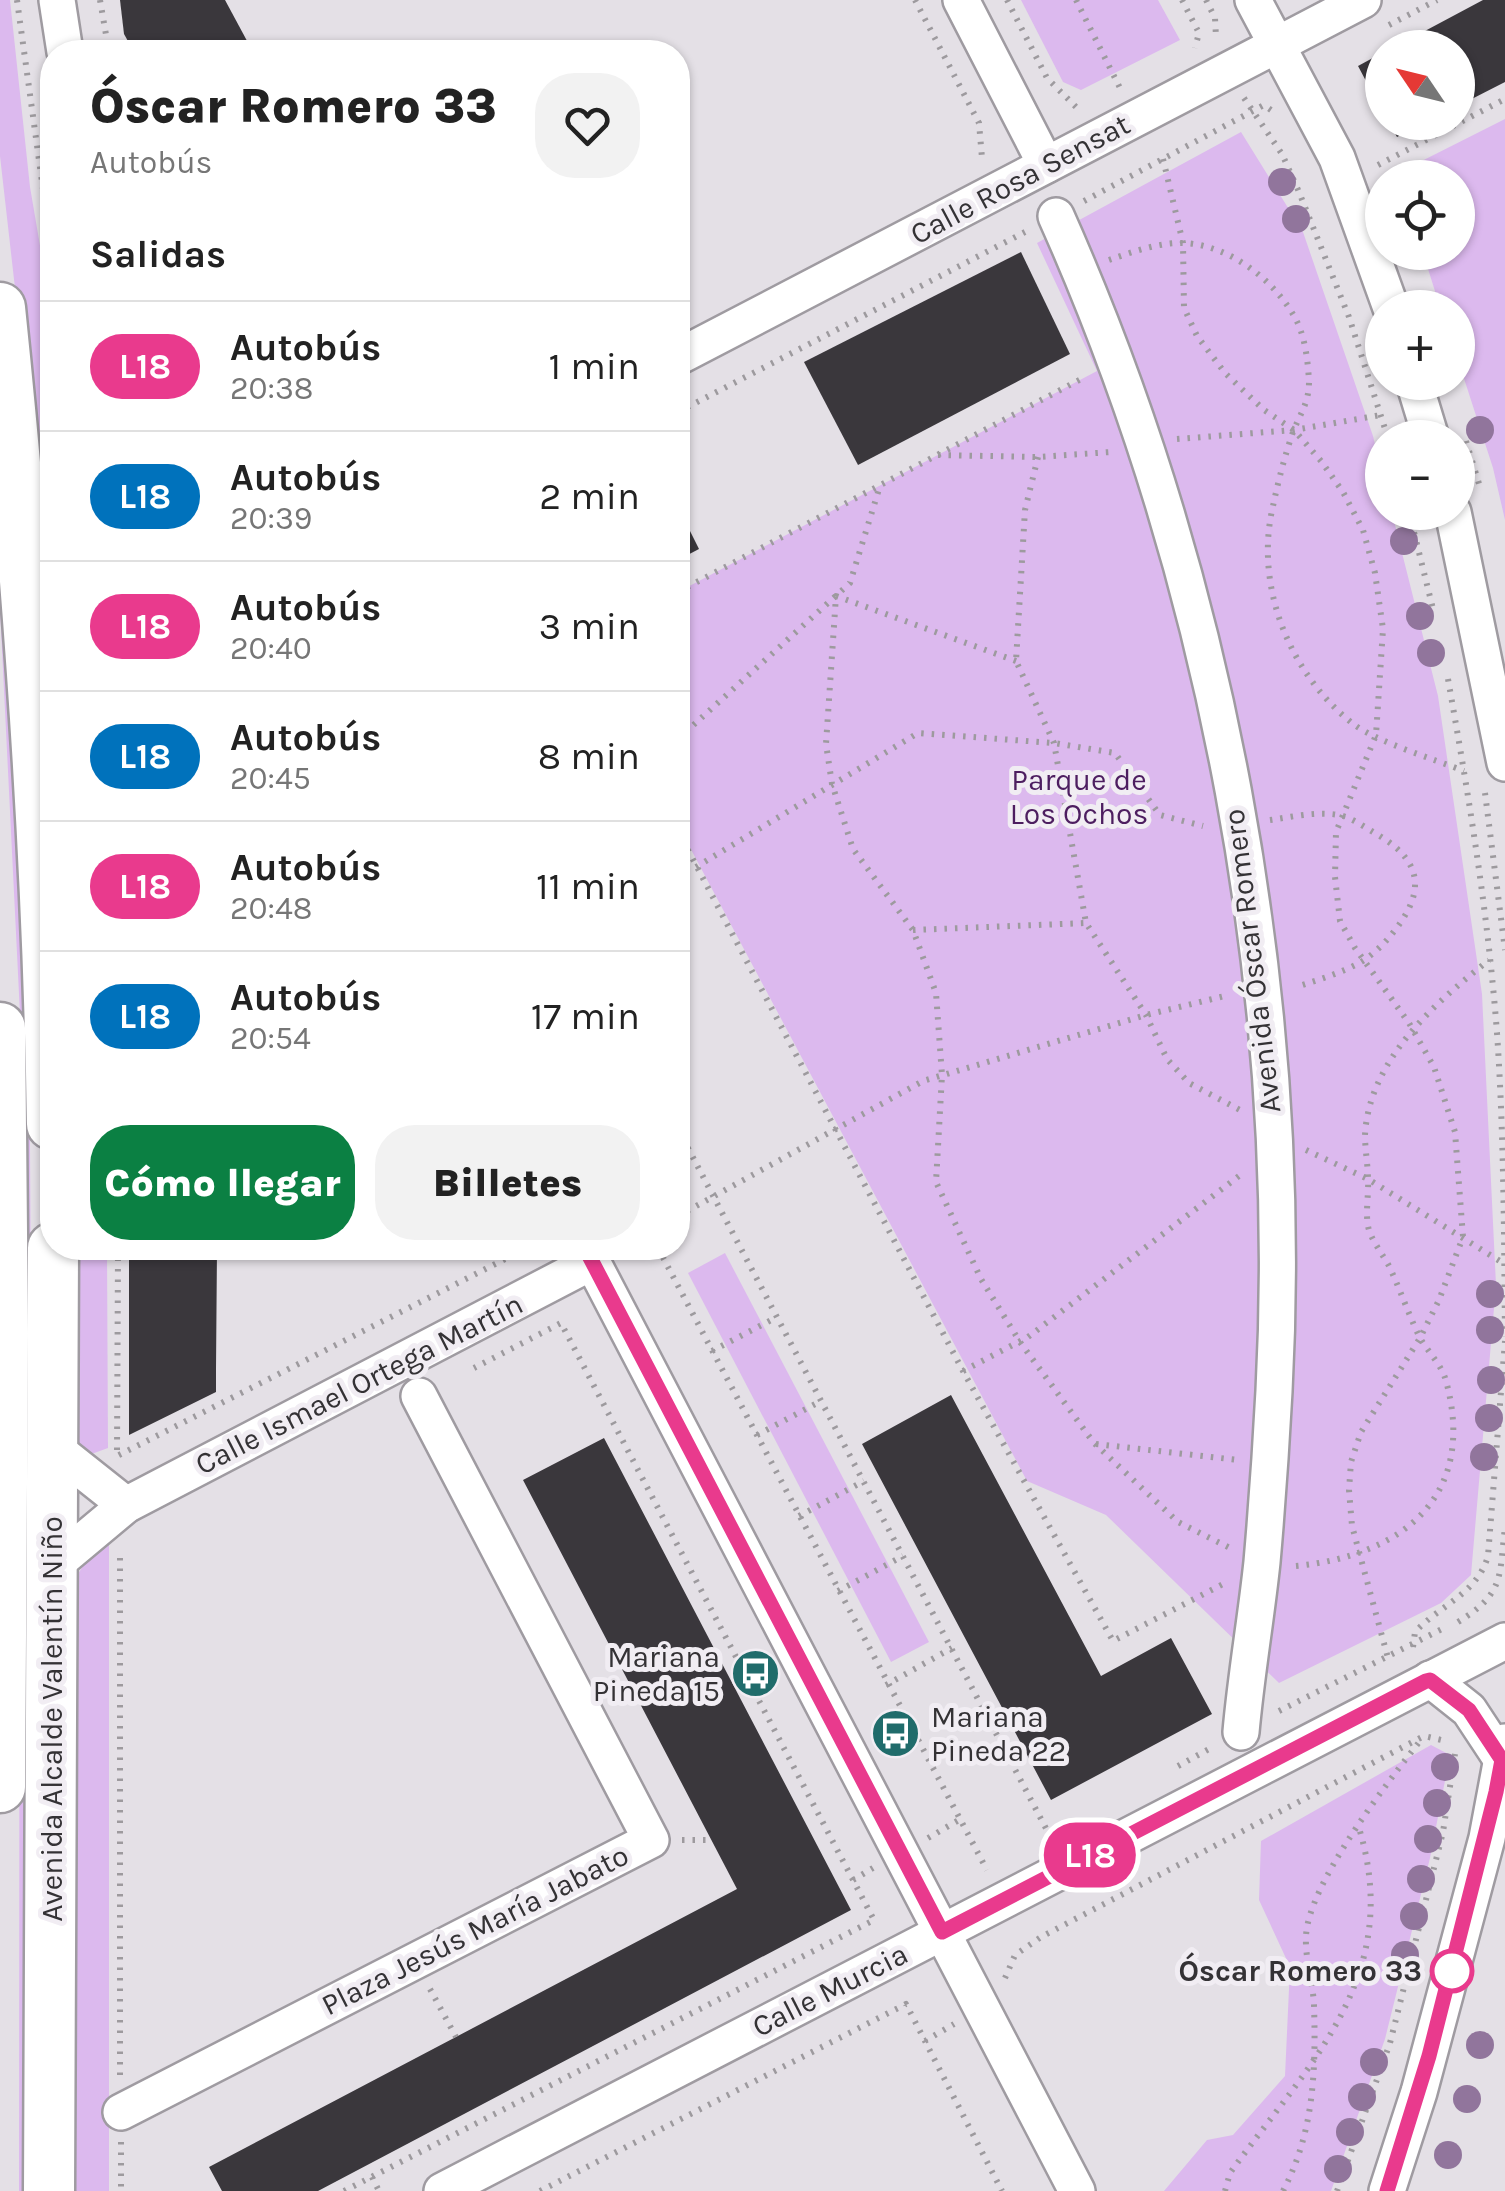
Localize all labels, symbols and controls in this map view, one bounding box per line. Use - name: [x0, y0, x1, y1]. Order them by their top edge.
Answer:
- north arrow: [1365, 30, 1475, 140]
- map controls: [1365, 30, 1475, 530]
- button: heart: [535, 73, 640, 178]
- text: Óscar Romero 33: [90, 78, 497, 134]
- street label: Calle Rosa Sensat: [904, 106, 1136, 252]
- text: Autobús: [90, 144, 212, 181]
- button: locate: [1365, 160, 1475, 270]
- text: Salidas: [90, 232, 226, 277]
- button: +: [1365, 290, 1475, 400]
- text: Autobús: [230, 325, 381, 370]
- text: 1 min: [549, 344, 640, 389]
- text: L18: [119, 346, 171, 387]
- text: 20:38: [230, 370, 313, 407]
- button: −: [1365, 420, 1475, 530]
- text: Autobús: [230, 455, 381, 500]
- text: 2 min: [539, 474, 640, 519]
- text: L18: [119, 476, 171, 517]
- text: 20:39: [230, 500, 312, 537]
- text: Autobús: [230, 585, 381, 630]
- text: 3 min: [539, 604, 640, 649]
- text: L18: [119, 606, 171, 647]
- text: 20:40: [230, 630, 312, 667]
- text: Autobús: [230, 715, 381, 760]
- text: 8 min: [538, 734, 640, 779]
- text: L18: [119, 736, 171, 777]
- text: 20:45: [230, 760, 311, 797]
- park label: Parque de Los Ochos: [1010, 762, 1148, 832]
- street label: Avenida Óscar Romero: [1215, 807, 1289, 1115]
- text: Autobús: [230, 845, 381, 890]
- text: 11 min: [536, 864, 640, 909]
- text: L18: [119, 866, 171, 907]
- text: 20:48: [230, 890, 312, 927]
- text: Autobús: [230, 975, 381, 1020]
- text: 17 min: [531, 994, 640, 1039]
- text: L18: [119, 996, 171, 1037]
- text: 20:54: [230, 1020, 311, 1057]
- button: Cómo llegar: [90, 1125, 355, 1240]
- button: Billetes: [375, 1125, 640, 1240]
- street label: Calle Ismael Ortega Martín: [189, 1286, 529, 1482]
- street label: Avenida Alcalde Valentín Niño: [34, 1516, 70, 1922]
- place label: Mariana Pineda 15: [593, 1639, 720, 1709]
- bus stop icon: Mariana Pineda 15: [729, 1648, 781, 1700]
- place label: Mariana Pineda 22: [931, 1699, 1066, 1769]
- bus stop icon: Mariana Pineda 22: [870, 1708, 922, 1760]
- line badge: L18: [1032, 1822, 1148, 1888]
- text: L18: [1064, 1835, 1116, 1876]
- street label: Plaza Jesús María Jabato: [316, 1837, 634, 2023]
- street label: Calle Murcia: [746, 1935, 914, 2045]
- marker: Óscar Romero 33: [1431, 1950, 1473, 1992]
- place label: Óscar Romero 33: [1179, 1952, 1422, 1989]

